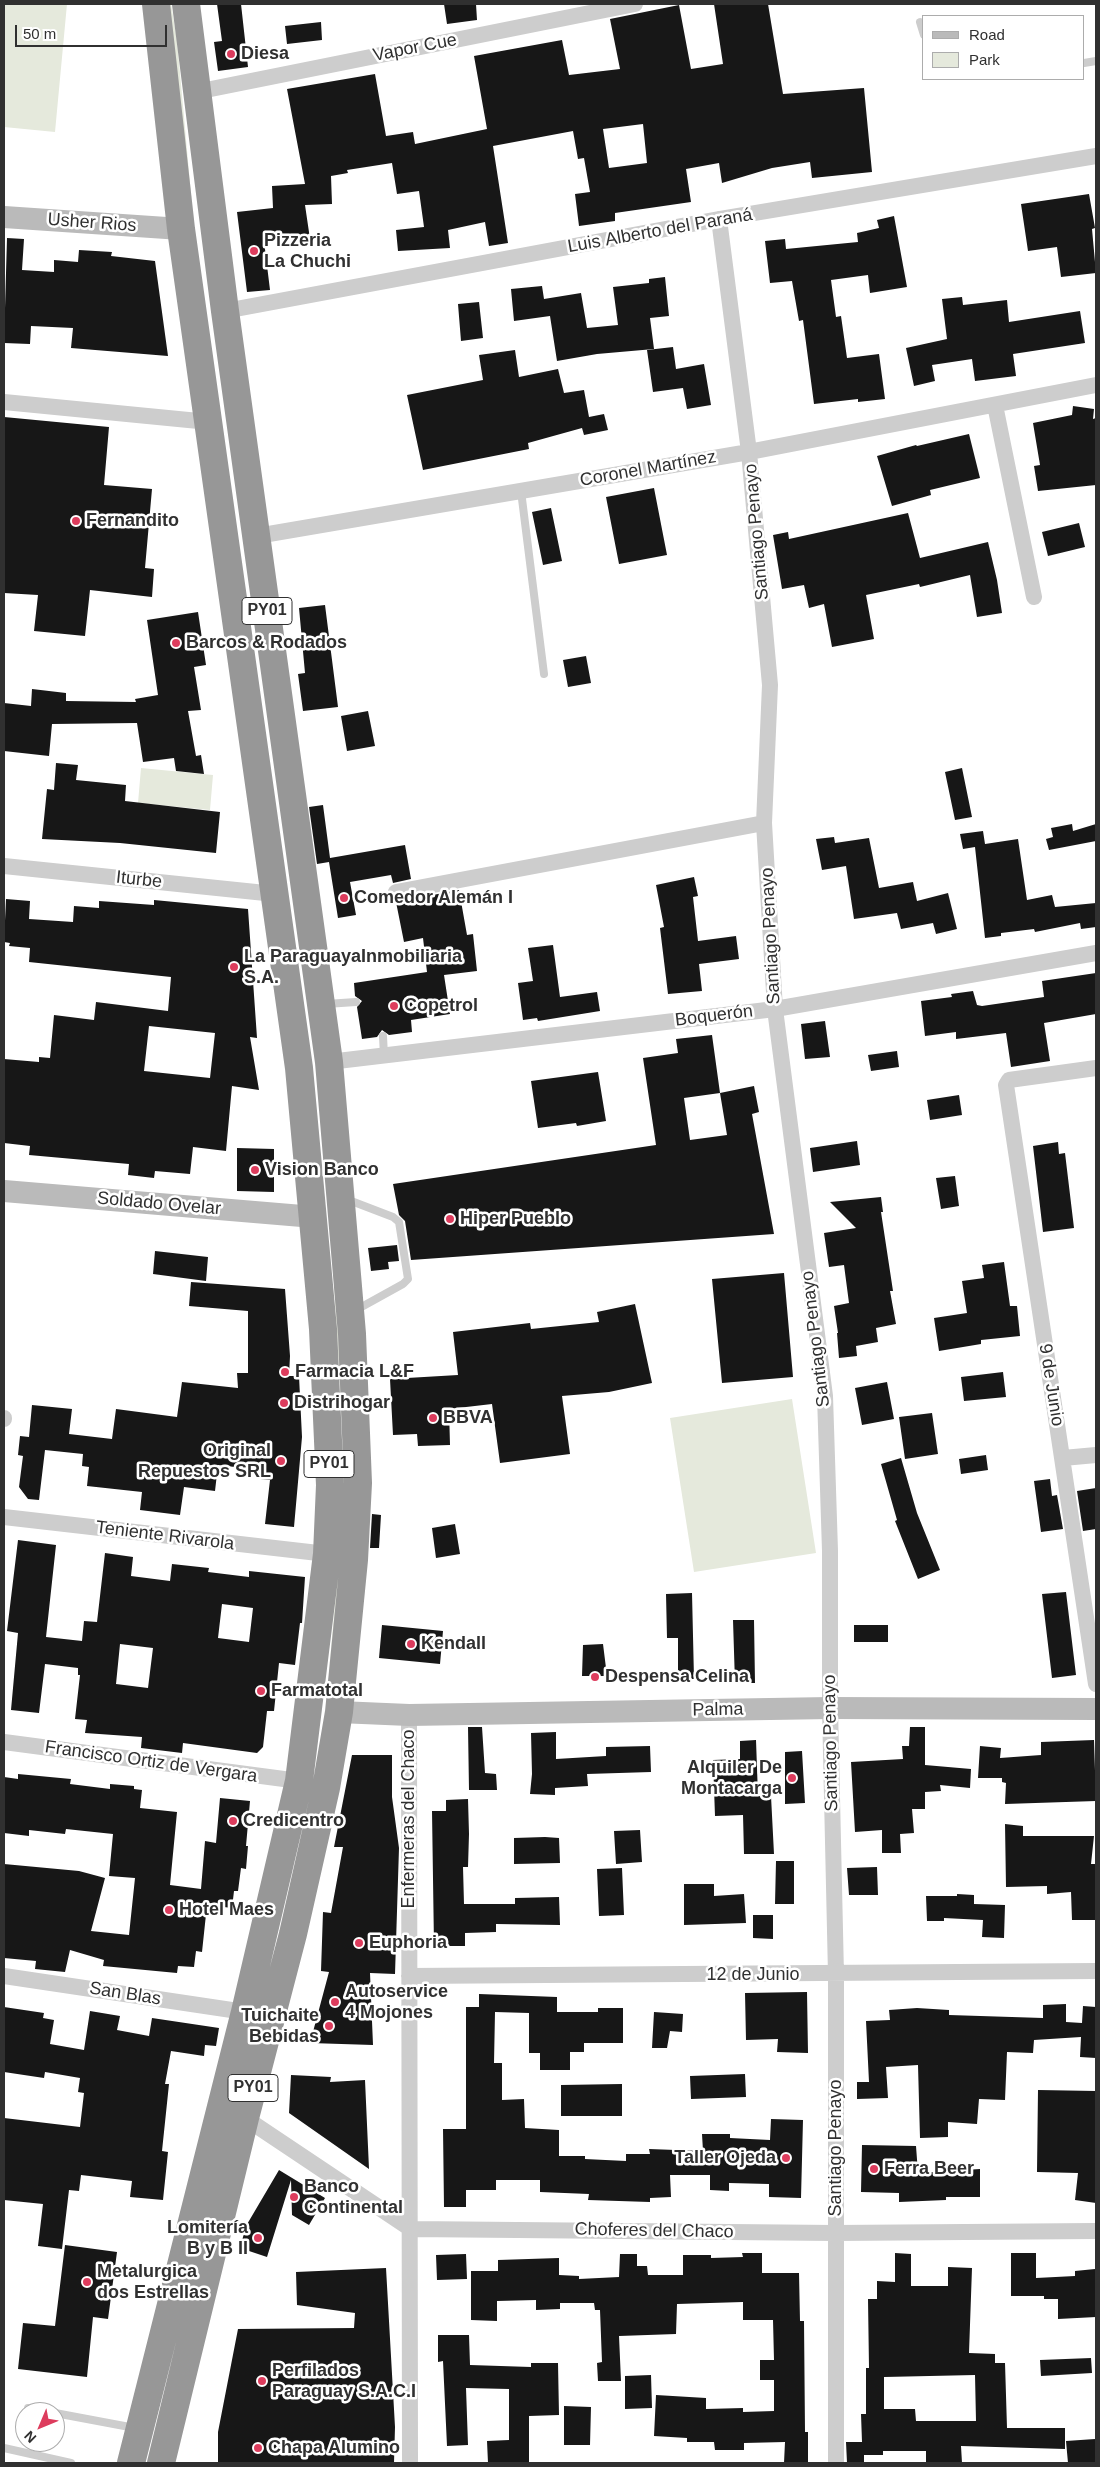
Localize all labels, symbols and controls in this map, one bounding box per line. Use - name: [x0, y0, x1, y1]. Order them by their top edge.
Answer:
- scale bar: [18, 15, 170, 47]
- legend: [922, 15, 1085, 80]
- text: 50 m: [23, 25, 56, 42]
- text: Road: [969, 26, 1005, 43]
- street label: Vapor Cue: [371, 29, 459, 67]
- place label: Diesa: [241, 43, 289, 65]
- marker: Diesa: [225, 48, 237, 60]
- text: Park: [969, 51, 1000, 68]
- street label: Luis Alberto del Paraná: [566, 204, 754, 258]
- street label: Usher Rios: [47, 209, 137, 237]
- place label: Pizzeria La Chuchi: [264, 230, 351, 272]
- marker: Pizzeria La Chuchi: [248, 245, 260, 257]
- street label: Coronel Martínez: [578, 446, 718, 492]
- street label: Santiago Penayo: [740, 463, 774, 601]
- place label: Fernandito: [86, 510, 179, 532]
- marker: Fernandito: [70, 515, 82, 527]
- road number: PY01: [242, 598, 292, 624]
- place label: Barcos & Rodados: [186, 632, 347, 654]
- marker: Barcos & Rodados: [170, 637, 182, 649]
- street label: Iturbe: [115, 867, 163, 893]
- street label: Santiago Penayo: [757, 867, 785, 1005]
- place label: Comedor Alemán I: [354, 887, 513, 909]
- marker: Comedor Alemán I: [338, 892, 350, 904]
- place label: La ParaguayaInmobiliaria S.A.: [244, 946, 462, 989]
- marker: La ParaguayaInmobiliaria S.A.: [228, 961, 240, 973]
- place label: Copetrol: [404, 995, 478, 1017]
- marker: Copetrol: [388, 1000, 400, 1012]
- street label: Boquerón: [674, 1001, 754, 1031]
- place label: Vision Banco: [265, 1159, 379, 1181]
- marker: Vision Banco: [249, 1164, 261, 1176]
- street label: Soldado Ovelar: [96, 1188, 222, 1220]
- place label: Hiper Pueblo: [460, 1208, 571, 1230]
- marker: Hiper Pueblo: [444, 1213, 456, 1225]
- street label: Santiago Penayo: [797, 1270, 835, 1408]
- street label: 9 de Junio: [1034, 1342, 1068, 1428]
- place label: Farmacia L&F: [295, 1361, 414, 1383]
- marker: Farmacia L&F: [279, 1366, 291, 1378]
- place label: Distrihogar: [294, 1392, 390, 1414]
- marker: Distrihogar: [278, 1397, 290, 1409]
- place label: BBVA: [443, 1407, 493, 1429]
- marker: BBVA: [427, 1412, 439, 1424]
- place label: Original Repuestos SRL: [138, 1440, 271, 1482]
- road number: PY01: [304, 1450, 354, 1478]
- marker: Original Repuestos SRL: [275, 1455, 287, 1467]
- street label: Teniente Rivarola: [95, 1517, 235, 1555]
- place label: Kendall: [421, 1633, 486, 1655]
- marker: Kendall: [405, 1638, 417, 1650]
- place label: Despensa Celina: [605, 1666, 749, 1688]
- marker: Despensa Celina: [589, 1671, 601, 1683]
- street label: Santiago Penayo: [819, 1674, 843, 1812]
- place label: Farmatotal: [271, 1680, 363, 1702]
- marker: Farmatotal: [255, 1685, 267, 1697]
- street label: Palma: [692, 1699, 744, 1721]
- street label: Enfermeras del Chaco: [398, 1729, 420, 1909]
- street label: Francisco Ortiz de Vergara: [43, 1736, 259, 1788]
- place label: Alquiler De Montacarga: [681, 1757, 782, 1800]
- marker: Alquiler De Montacarga: [786, 1772, 798, 1784]
- place label: Credicentro: [243, 1810, 344, 1832]
- marker: Credicentro: [227, 1815, 239, 1827]
- place label: Hotel Maes: [179, 1899, 274, 1921]
- marker: Hotel Maes: [163, 1904, 175, 1916]
- place label: Euphoria: [369, 1932, 447, 1954]
- marker: Euphoria: [353, 1937, 365, 1949]
- street label: 12 de Junio: [706, 1964, 800, 1986]
- street label: San Blas: [88, 1978, 162, 2010]
- place label: Autoservice 4 Mojones: [345, 1981, 448, 2024]
- marker: Autoservice 4 Mojones: [329, 1996, 341, 2008]
- place label: Tuichaite Bebidas: [241, 2005, 319, 2048]
- marker: Tuichaite Bebidas: [323, 2020, 335, 2032]
- road number: PY01: [228, 2074, 278, 2102]
- street label: Santiago Penayo: [825, 2079, 847, 2217]
- place label: Taller Ojeda: [674, 2147, 776, 2169]
- marker: Taller Ojeda: [780, 2152, 792, 2164]
- place label: Ferra Beer: [884, 2158, 974, 2180]
- marker: Ferra Beer: [868, 2163, 880, 2175]
- place label: Banco Continental: [304, 2176, 403, 2218]
- marker: Banco Continental: [288, 2191, 300, 2203]
- place label: Lomitería B y B II: [167, 2217, 248, 2260]
- street label: Choferes del Chaco: [574, 2219, 734, 2243]
- marker: Lomitería B y B II: [252, 2232, 264, 2244]
- place label: Metalurgica dos Estrellas: [97, 2261, 209, 2304]
- marker: Metalurgica dos Estrellas: [81, 2276, 93, 2288]
- place label: Perfilados Paraguay S.A.C.I: [272, 2360, 416, 2402]
- marker: Perfilados Paraguay S.A.C.I: [256, 2375, 268, 2387]
- north arrow: [15, 2402, 65, 2452]
- text: N: [21, 2428, 39, 2446]
- place label: Chapa Alumino: [268, 2437, 400, 2459]
- marker: Chapa Alumino: [252, 2442, 264, 2454]

